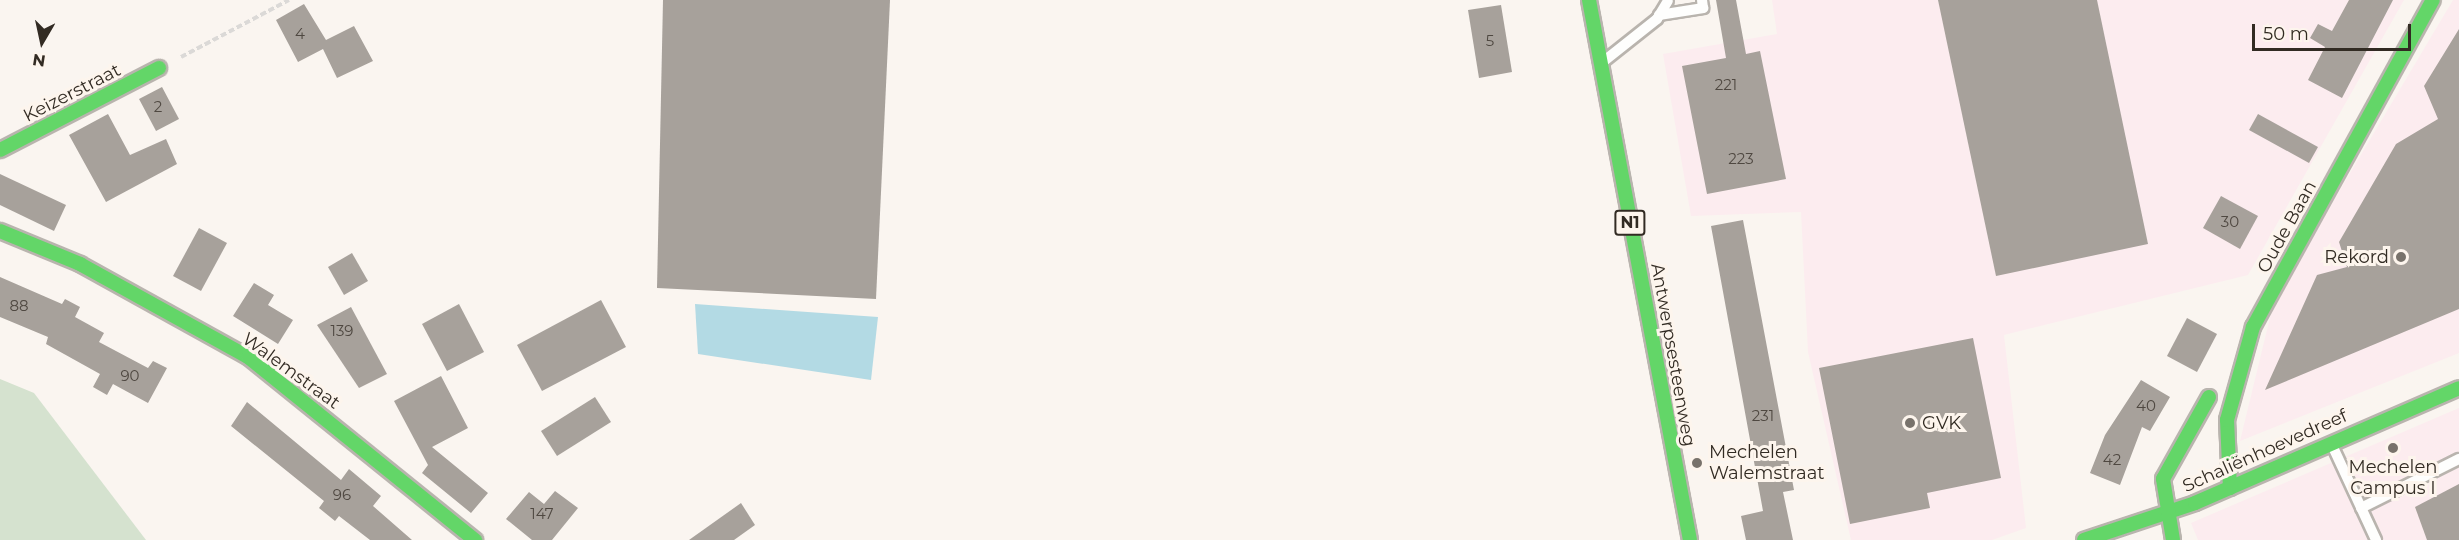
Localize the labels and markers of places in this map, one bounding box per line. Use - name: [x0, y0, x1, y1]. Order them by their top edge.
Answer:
- place label: Rekord: [2324, 246, 2389, 268]
- marker: Rekord: [2394, 250, 2408, 264]
- place label: GVK: [1922, 412, 1961, 434]
- marker: GVK: [1903, 416, 1917, 430]
- marker: Mechelen Campus I: [2386, 441, 2400, 455]
- place label: Mechelen Walemstraat: [1709, 442, 1825, 484]
- marker: Mechelen Walemstraat: [1690, 456, 1704, 470]
- place label: Mechelen Campus I: [2349, 457, 2437, 500]

